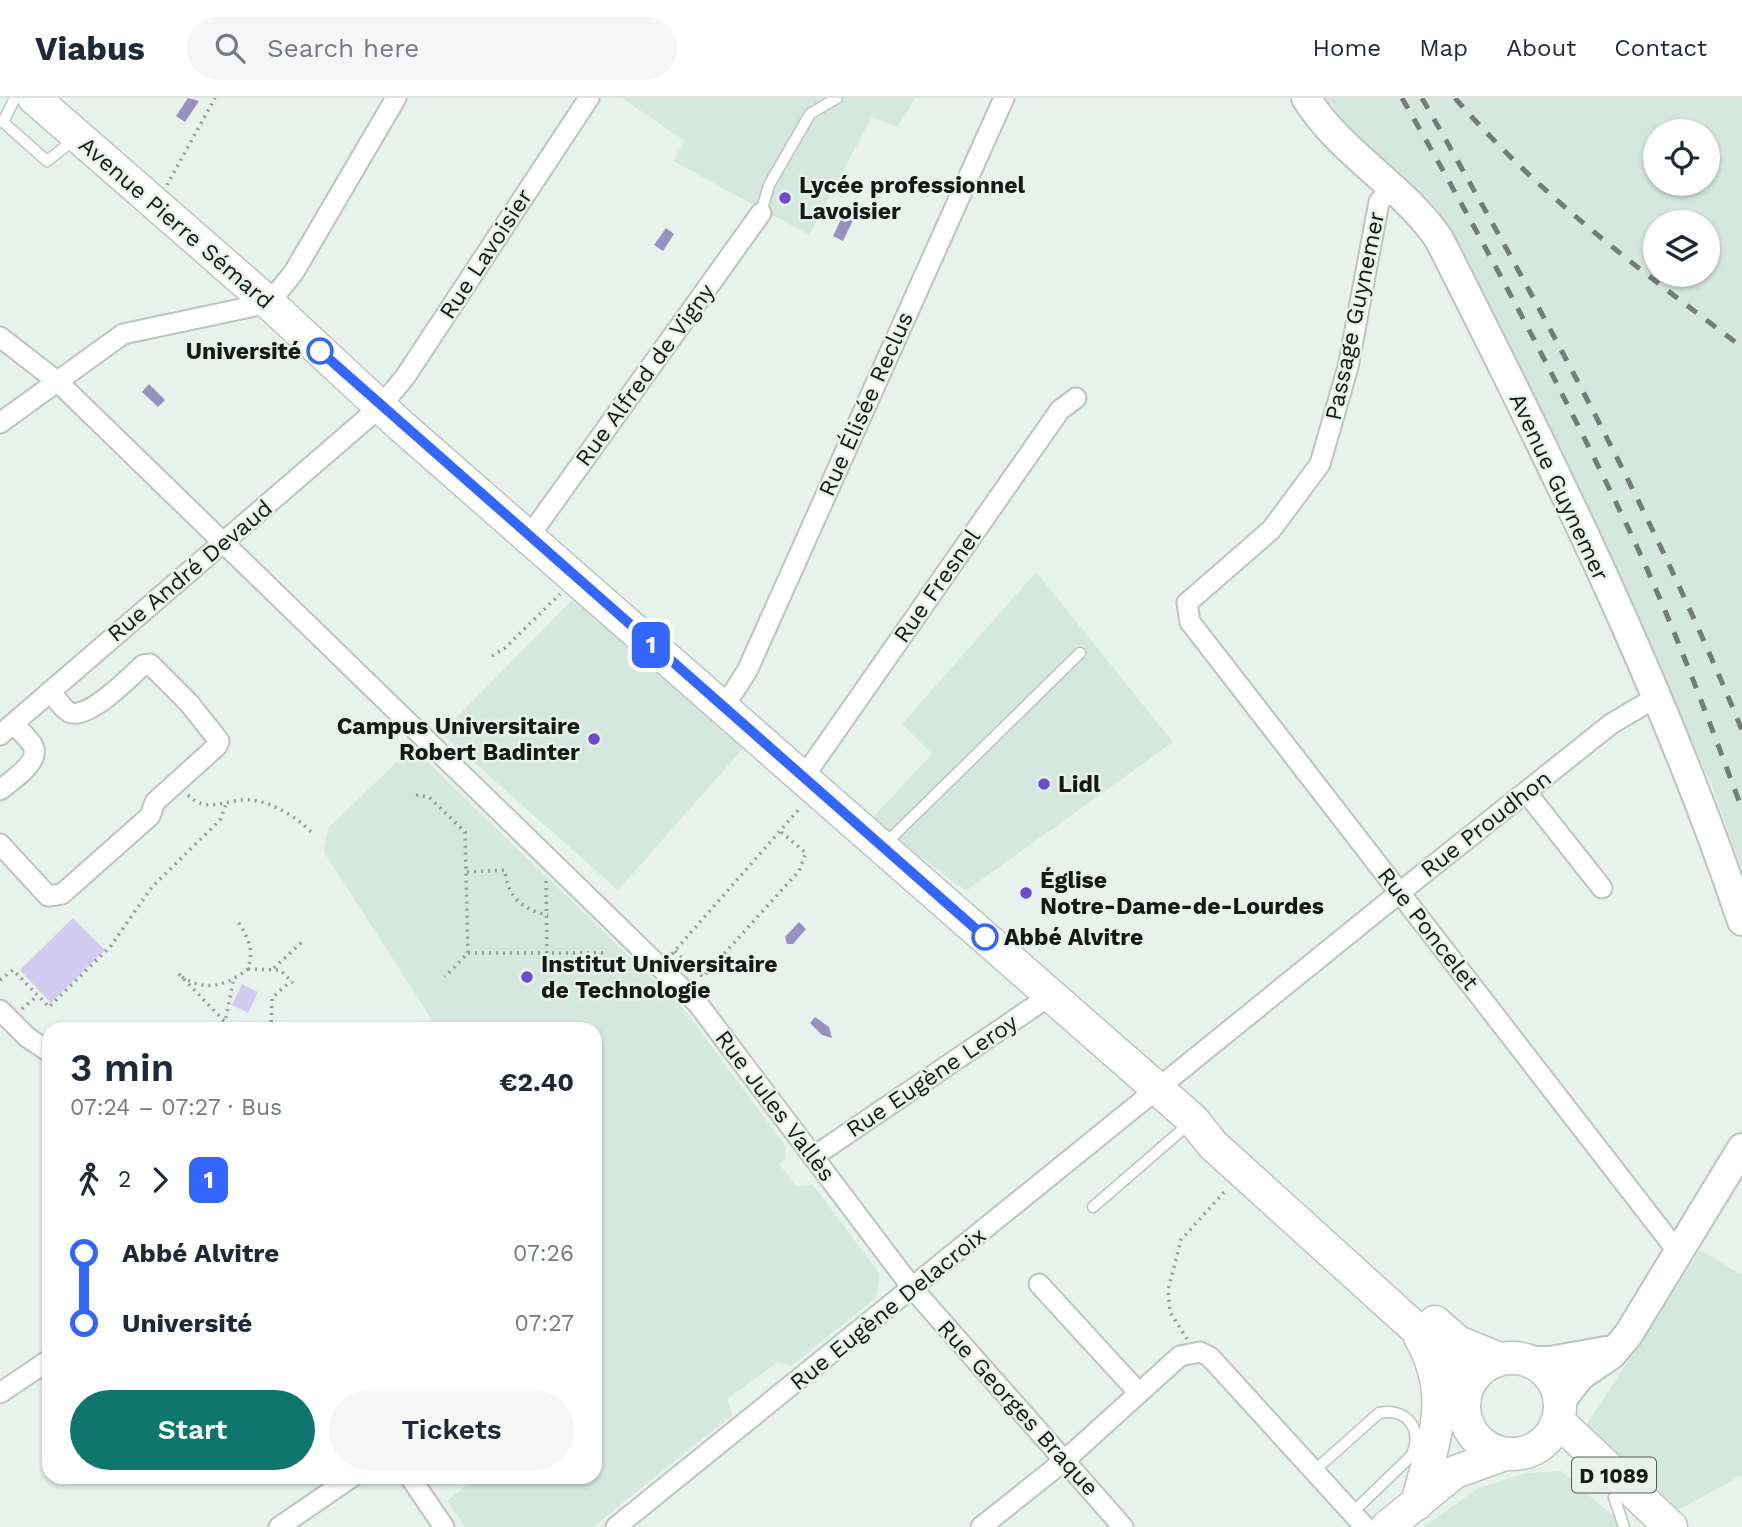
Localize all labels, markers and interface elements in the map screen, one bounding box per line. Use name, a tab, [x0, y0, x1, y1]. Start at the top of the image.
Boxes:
search box	[187, 17, 677, 80]
text: Viabus	[35, 29, 145, 68]
icon: search	[211, 29, 249, 67]
text: Search here	[267, 33, 419, 63]
text: Home	[1313, 34, 1381, 62]
text: Map	[1419, 34, 1468, 62]
text: About	[1506, 34, 1576, 62]
text: Contact	[1614, 34, 1707, 62]
map controls	[1643, 119, 1720, 287]
button: locate	[1643, 119, 1720, 196]
street label: Avenue Pierre Sémard	[73, 131, 279, 315]
place label: Lycée professionnel Lavoisier	[799, 172, 1025, 225]
street label: Rue Lavoisier	[434, 184, 538, 324]
marker: Lycée professionnel Lavoisier	[777, 190, 793, 206]
street label: Passage Guynemer	[1320, 209, 1390, 423]
button: layers	[1643, 210, 1720, 287]
street label: Rue Alfred de Vigny	[570, 278, 720, 472]
street label: Rue Élisée Reclus	[813, 308, 919, 500]
place label: Université	[186, 338, 301, 365]
marker: Université	[307, 338, 333, 364]
street label: Avenue Guynemer	[1504, 389, 1614, 585]
street label: Rue André Devaud	[102, 494, 278, 648]
street label: Rue Fresnel	[888, 524, 986, 648]
line badge: 1	[628, 622, 674, 668]
text: 1	[646, 631, 656, 659]
place label: Campus Universitaire Robert Badinter	[337, 713, 580, 766]
marker: Campus Universitaire Robert Badinter	[586, 731, 602, 747]
street label: Rue Proudhon	[1415, 765, 1557, 883]
place label: Lidl	[1058, 771, 1101, 798]
marker: Lidl	[1036, 776, 1052, 792]
street label: Rue Poncelet	[1372, 862, 1484, 996]
place label: Église Notre-Dame-de-Lourdes	[1040, 867, 1324, 920]
marker: Église Notre-Dame-de-Lourdes	[1018, 885, 1034, 901]
marker: Abbé Alvitre	[972, 924, 998, 950]
place label: Abbé Alvitre	[1004, 924, 1143, 951]
place label: Institut Universitaire de Technologie	[541, 951, 778, 1004]
marker: Institut Universitaire de Technologie	[519, 969, 535, 985]
street label: Rue Eugène Leroy	[841, 1009, 1023, 1143]
street label: Rue Jules Vallès	[709, 1025, 841, 1187]
text: 3 min	[70, 1046, 174, 1090]
text: €2.40	[499, 1067, 574, 1097]
text: 07:24 – 07:27 · Bus	[70, 1094, 282, 1121]
icon: walk	[70, 1161, 108, 1199]
icon: forward	[141, 1161, 179, 1199]
text: 2	[118, 1166, 131, 1193]
text: 1	[203, 1166, 214, 1194]
street label: Rue Eugène Delacroix	[785, 1222, 991, 1396]
text: Abbé Alvitre	[122, 1238, 279, 1268]
text: 07:26	[513, 1240, 574, 1267]
text: Université	[122, 1308, 252, 1338]
text: 07:27	[515, 1310, 574, 1337]
street label: Rue Georges Braque	[932, 1314, 1104, 1502]
button: Start	[70, 1390, 315, 1470]
button: Tickets	[329, 1390, 574, 1470]
road number: D 1089	[1572, 1458, 1656, 1492]

